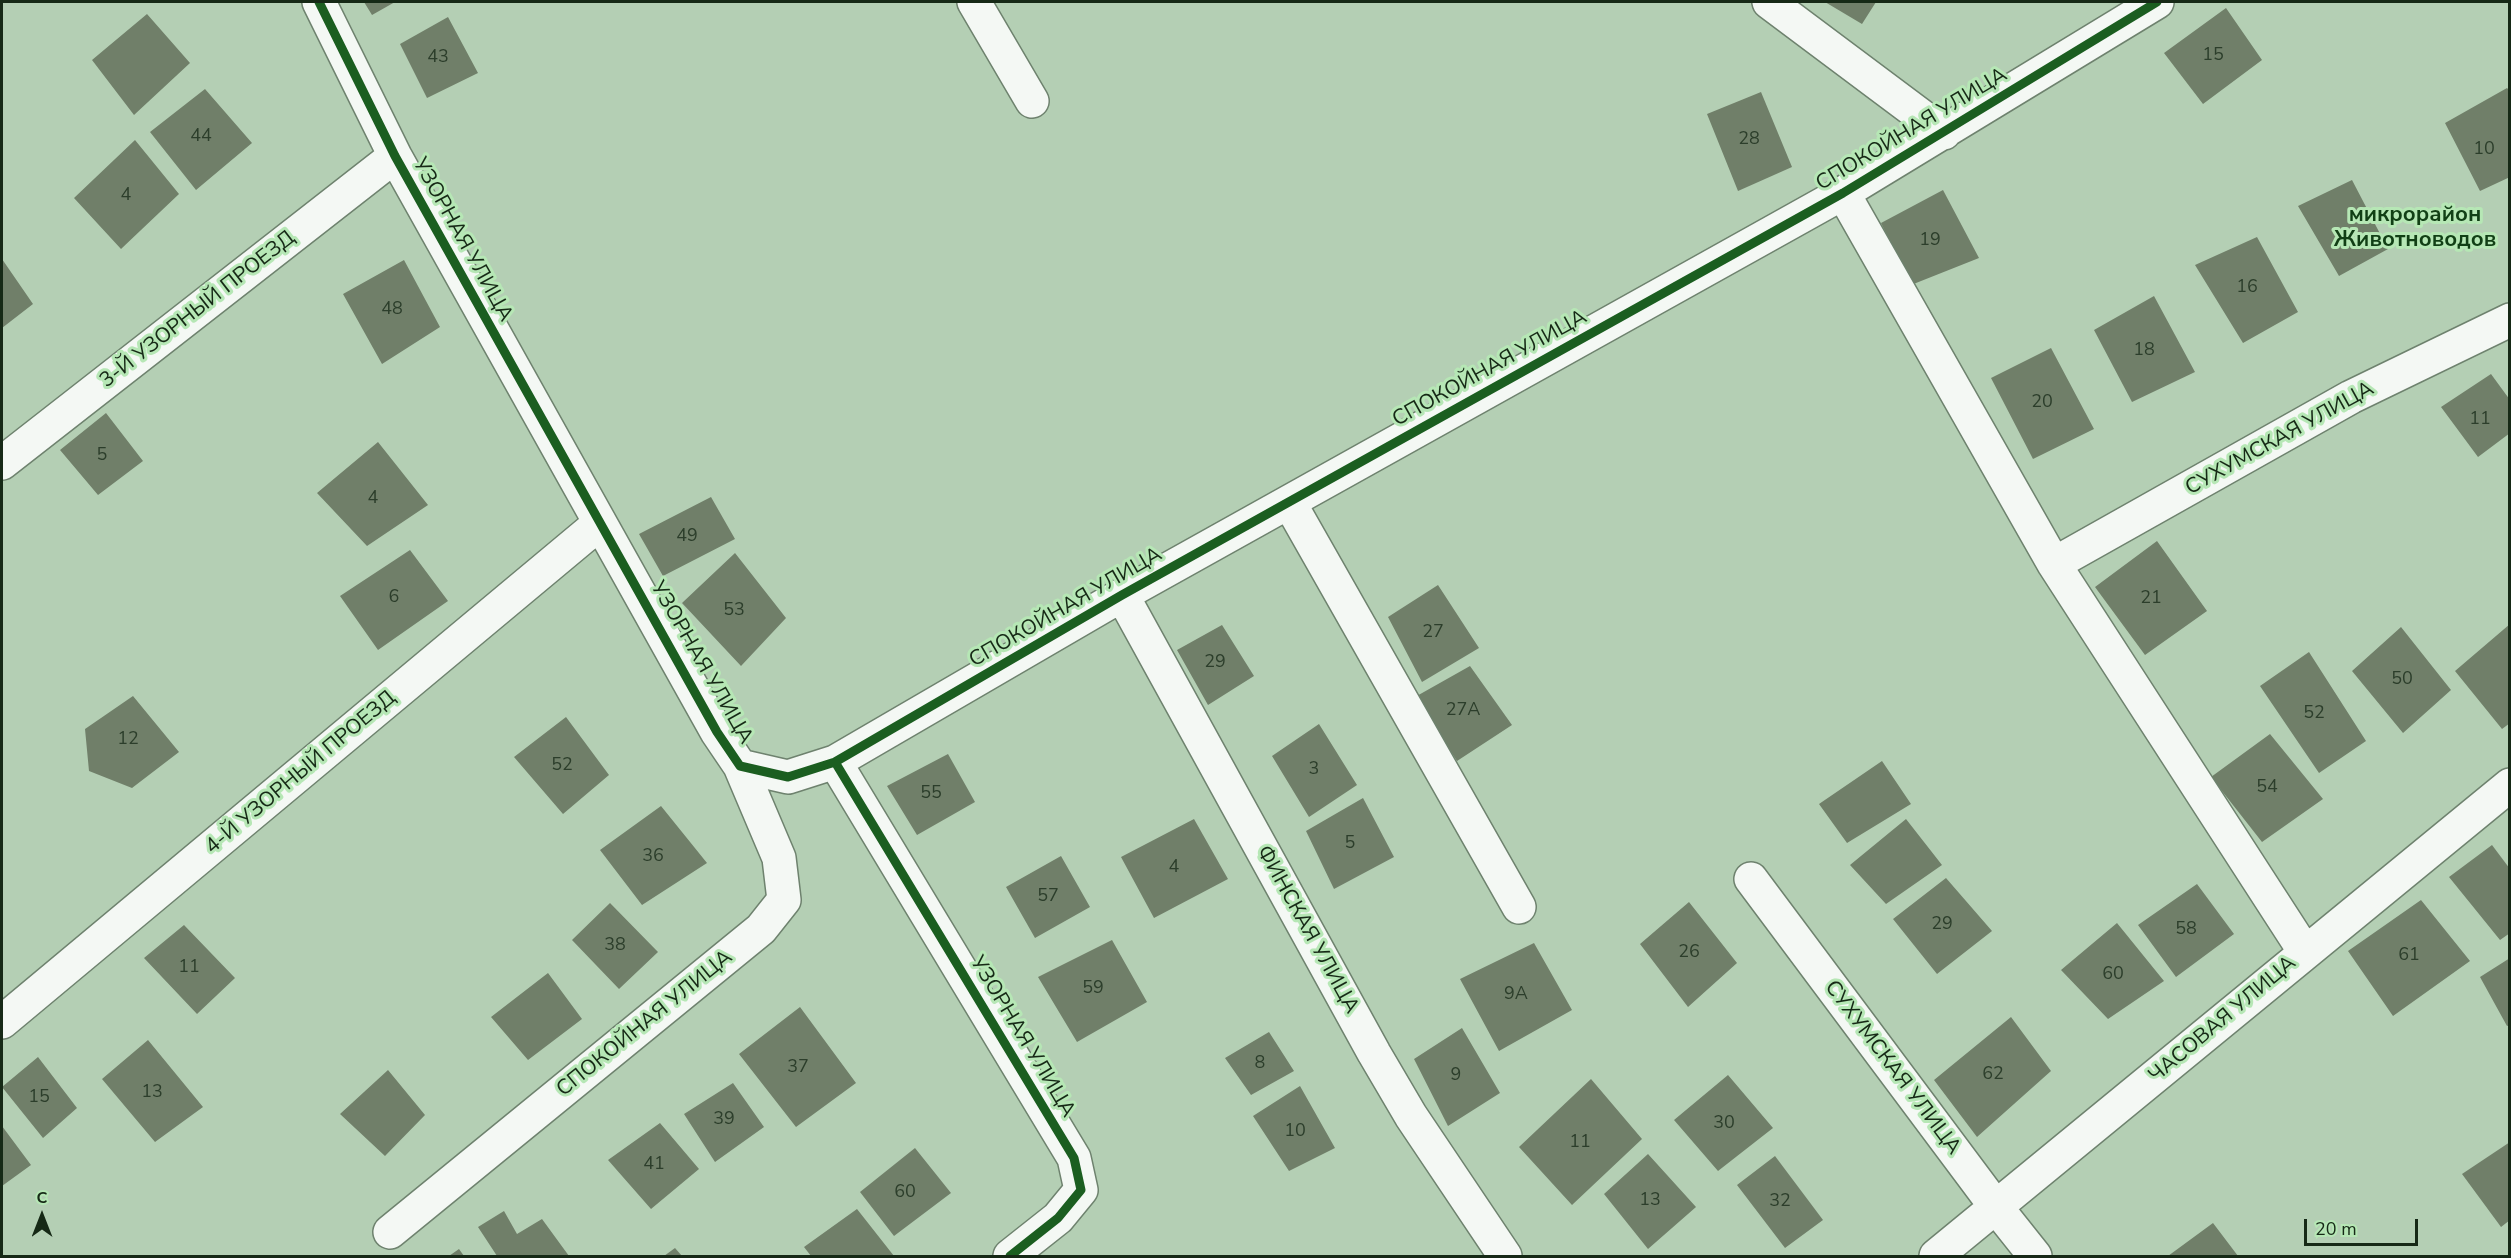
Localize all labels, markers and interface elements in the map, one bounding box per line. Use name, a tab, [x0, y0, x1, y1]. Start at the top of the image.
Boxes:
house number: 15	[2202, 45, 2224, 67]
house number: 43	[427, 47, 449, 69]
street label: СПОКОЙНАЯ УЛИЦА	[1812, 63, 2012, 197]
house number: 44	[190, 126, 212, 148]
house number: 28	[1738, 129, 1760, 151]
house number: 10	[2473, 139, 2495, 161]
street label: УЗОРНАЯ УЛИЦА	[406, 154, 518, 326]
house number: 4	[121, 185, 131, 207]
district label: микрорайон Животноводов	[2334, 203, 2496, 254]
street label: 3-Й УЗОРНЫЙ ПРОЕЗД	[95, 226, 301, 394]
house number: 19	[1919, 230, 1941, 252]
house number: 16	[2236, 277, 2258, 299]
house number: 48	[381, 299, 403, 321]
street label: СПОКОЙНАЯ УЛИЦА	[1388, 305, 1592, 433]
house number: 18	[2133, 340, 2155, 362]
street label: СУХУМСКАЯ УЛИЦА	[2182, 377, 2378, 501]
house number: 20	[2031, 392, 2053, 414]
house number: 11	[2469, 409, 2491, 431]
house number: 5	[97, 445, 107, 467]
house number: 4	[368, 488, 378, 510]
house number: 49	[676, 526, 698, 548]
street label: СПОКОЙНАЯ УЛИЦА	[965, 542, 1167, 674]
street label: УЗОРНАЯ УЛИЦА	[644, 577, 758, 749]
house number: 6	[389, 587, 399, 609]
house number: 21	[2140, 588, 2162, 610]
house number: 53	[723, 600, 745, 622]
house number: 27	[1422, 622, 1444, 644]
house number: 29	[1204, 652, 1226, 674]
house number: 50	[2391, 669, 2413, 691]
street label: 4-Й УЗОРНЫЙ ПРОЕЗД	[201, 686, 401, 860]
house number: 27А	[1446, 700, 1480, 722]
house number: 52	[2303, 703, 2325, 725]
house number: 12	[117, 729, 139, 751]
house number: 52	[551, 755, 573, 777]
house number: 3	[1309, 759, 1319, 781]
house number: 54	[2256, 777, 2278, 799]
house number: 55	[920, 783, 942, 805]
house number: 5	[1345, 833, 1355, 855]
street label: ФИНСКАЯ УЛИЦА	[1250, 842, 1364, 1018]
house number: 36	[642, 846, 664, 868]
house number: 4	[1169, 857, 1179, 879]
house number: 57	[1037, 886, 1059, 908]
house number: 29	[1931, 914, 1953, 936]
house number: 58	[2175, 919, 2197, 941]
house number: 38	[604, 935, 626, 957]
house number: 26	[1678, 942, 1700, 964]
street label: СПОКОЙНАЯ УЛИЦА	[552, 945, 738, 1103]
house number: 61	[2398, 945, 2420, 967]
street label: ЧАСОВАЯ УЛИЦА	[2144, 951, 2302, 1089]
street label: УЗОРНАЯ УЛИЦА	[964, 952, 1080, 1122]
house number: 11	[178, 957, 200, 979]
house number: 60	[2102, 964, 2124, 986]
street label: СУХУМСКАЯ УЛИЦА	[1818, 976, 1966, 1160]
house number: 59	[1082, 978, 1104, 1000]
house number: 9А	[1504, 984, 1528, 1006]
house number: 8	[1255, 1053, 1265, 1075]
house number: 37	[787, 1057, 809, 1079]
house number: 62	[1982, 1064, 2004, 1086]
house number: 9	[1451, 1065, 1461, 1087]
house number: 13	[141, 1082, 163, 1104]
house number: 15	[28, 1087, 50, 1109]
house number: 39	[713, 1109, 735, 1131]
house number: 30	[1713, 1113, 1735, 1135]
house number: 10	[1284, 1121, 1306, 1143]
house number: 11	[1569, 1132, 1591, 1154]
house number: 41	[643, 1154, 665, 1176]
house number: 60	[894, 1182, 916, 1204]
north arrow	[12, 1186, 72, 1246]
text: С	[37, 1187, 47, 1209]
house number: 13	[1639, 1190, 1661, 1212]
house number: 32	[1769, 1191, 1791, 1213]
scale bar	[2307, 1207, 2421, 1245]
text: 20 m	[2315, 1217, 2357, 1241]

